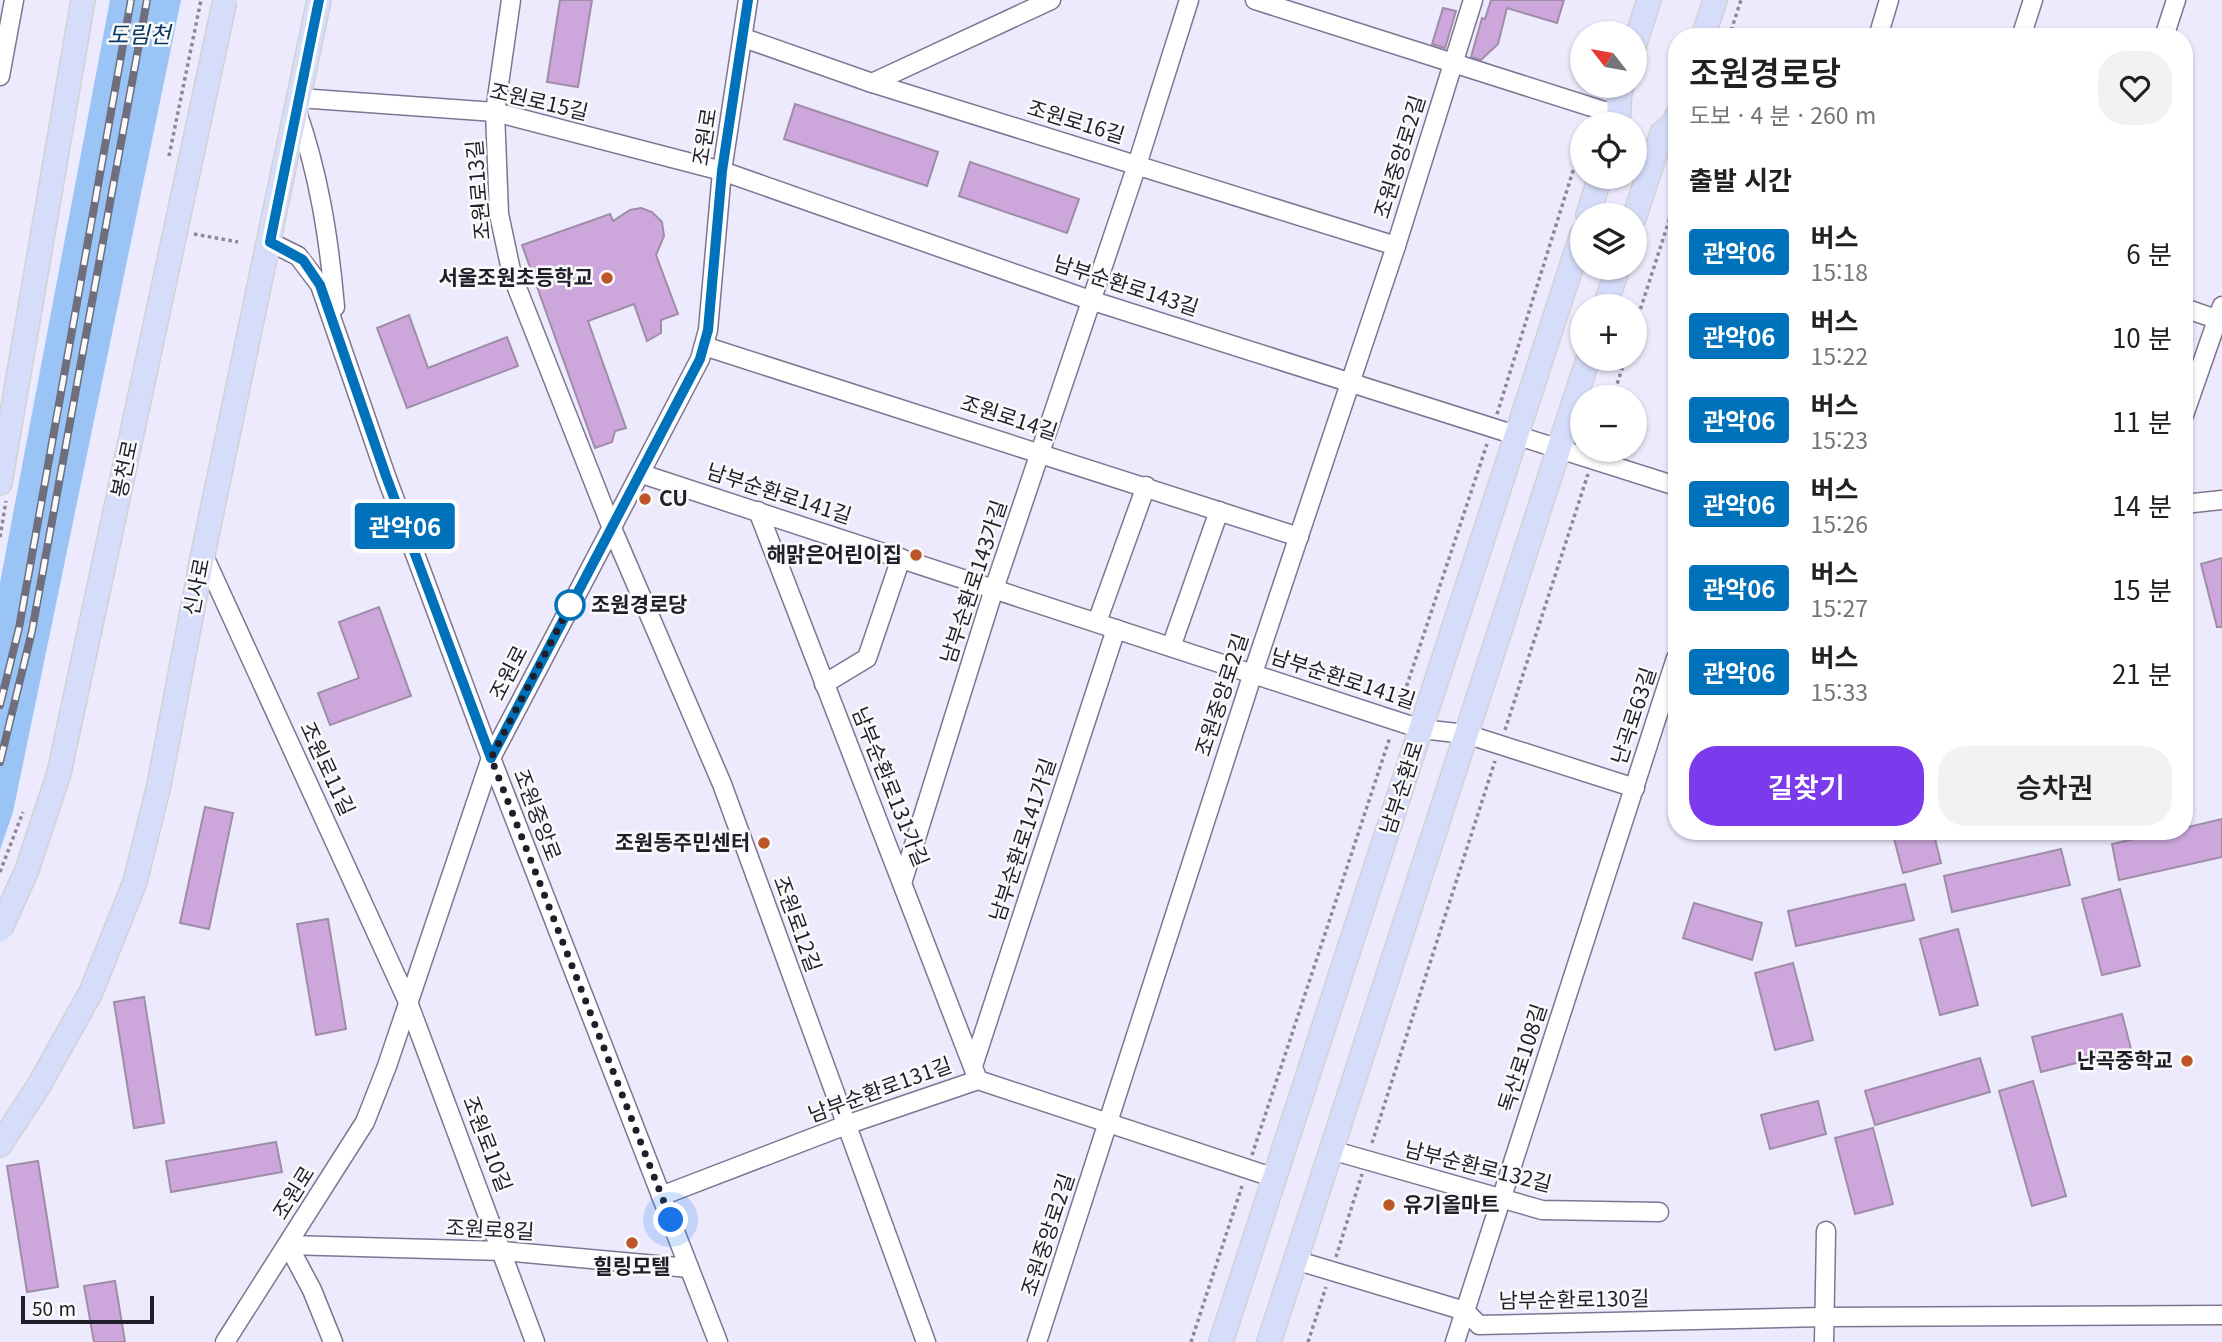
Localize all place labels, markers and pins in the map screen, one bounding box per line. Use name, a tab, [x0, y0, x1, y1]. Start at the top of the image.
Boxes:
place label: 서울조원초등학교	[438, 261, 593, 291]
marker: 서울조원초등학교	[599, 270, 615, 286]
place label: CU	[659, 482, 688, 512]
marker: CU	[637, 491, 653, 507]
place label: 해맑은어린이집	[767, 538, 902, 568]
marker: 해맑은어린이집	[908, 547, 924, 563]
place label: 조원경로당	[591, 588, 688, 618]
marker: 조원경로당	[555, 590, 585, 620]
place label: 조원동주민센터	[615, 826, 750, 856]
marker: 조원동주민센터	[756, 835, 772, 851]
place label: 난곡중학교	[2076, 1044, 2173, 1074]
marker: 난곡중학교	[2179, 1053, 2195, 1069]
place label: 유기올마트	[1403, 1188, 1500, 1218]
marker: 유기올마트	[1381, 1197, 1397, 1213]
marker: 힐링모텔	[624, 1235, 640, 1251]
place label: 힐링모텔	[593, 1250, 671, 1280]

